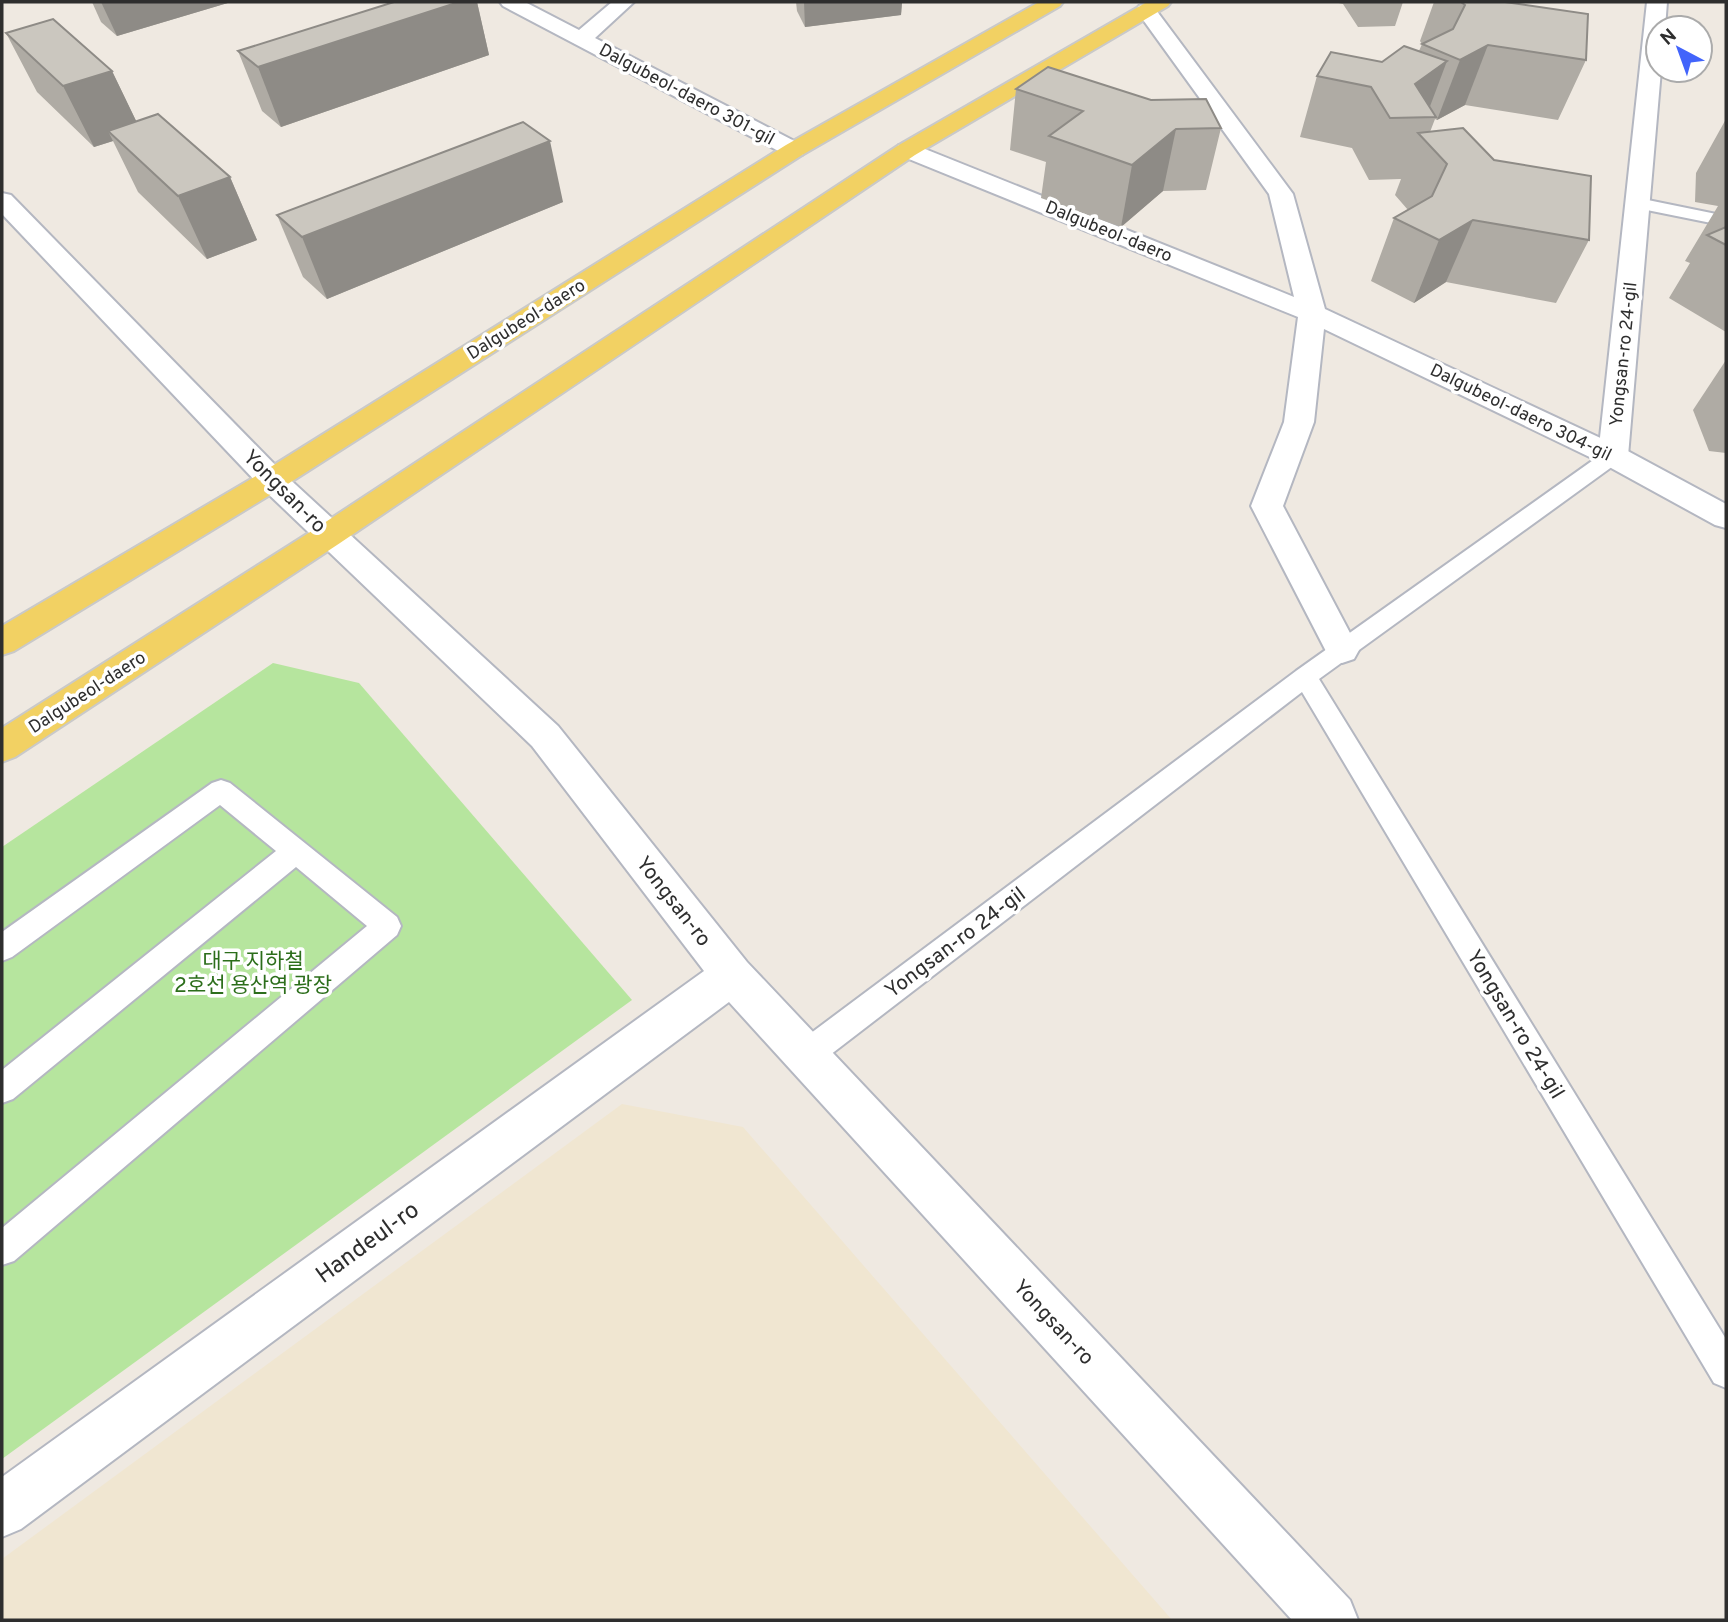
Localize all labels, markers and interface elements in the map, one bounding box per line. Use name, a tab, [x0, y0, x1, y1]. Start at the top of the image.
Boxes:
north arrow	[1644, 14, 1714, 84]
text: N	[1656, 24, 1682, 51]
street label: Dalgubeol-daero 301-gil	[594, 39, 778, 151]
street label: Dalgubeol-daero	[1041, 196, 1175, 268]
street label: Dalgubeol-daero	[463, 275, 590, 366]
street label: Yongsan-ro 24-gil	[1605, 281, 1644, 428]
street label: Dalgubeol-daero 304-gil	[1426, 359, 1615, 467]
street label: Yongsan-ro	[236, 445, 331, 540]
street label: Dalgubeol-daero	[25, 647, 151, 740]
street label: Yongsan-ro	[629, 851, 717, 953]
street label: Yongsan-ro 24-gil	[880, 881, 1032, 1005]
street label: Yongsan-ro 24-gil	[1460, 945, 1570, 1104]
park label: 대구 지하철 2호선 용산역 광장	[174, 949, 332, 1000]
street label: Handeul-ro	[311, 1196, 426, 1291]
street label: Yongsan-ro	[1006, 1275, 1099, 1372]

